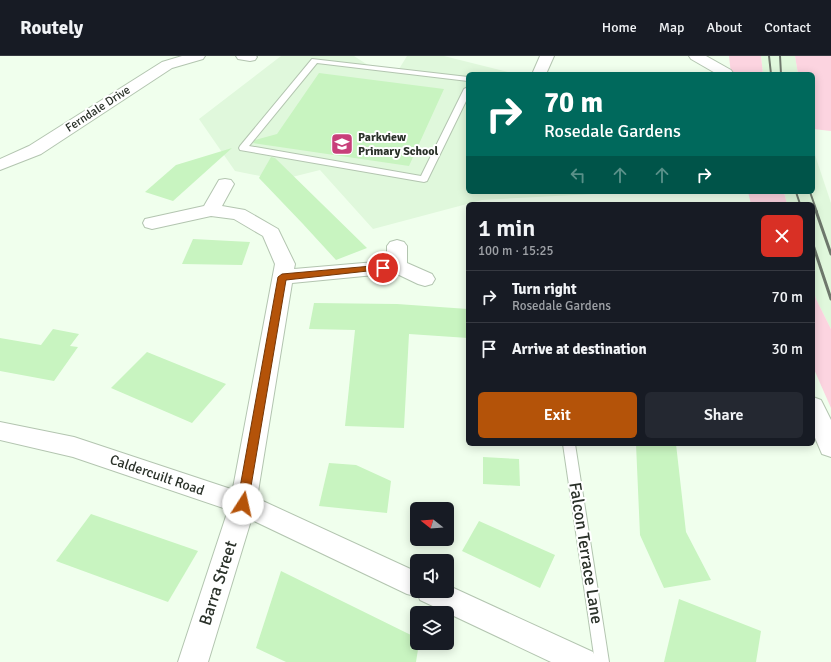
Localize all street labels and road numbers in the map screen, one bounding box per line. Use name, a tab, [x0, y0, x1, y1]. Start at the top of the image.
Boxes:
street label: Ferndale Drive	[63, 82, 133, 136]
street label: Caldercuilt Road	[108, 451, 206, 499]
street label: Falcon Terrace Lane	[564, 481, 608, 625]
street label: Barra Street	[194, 538, 242, 628]

